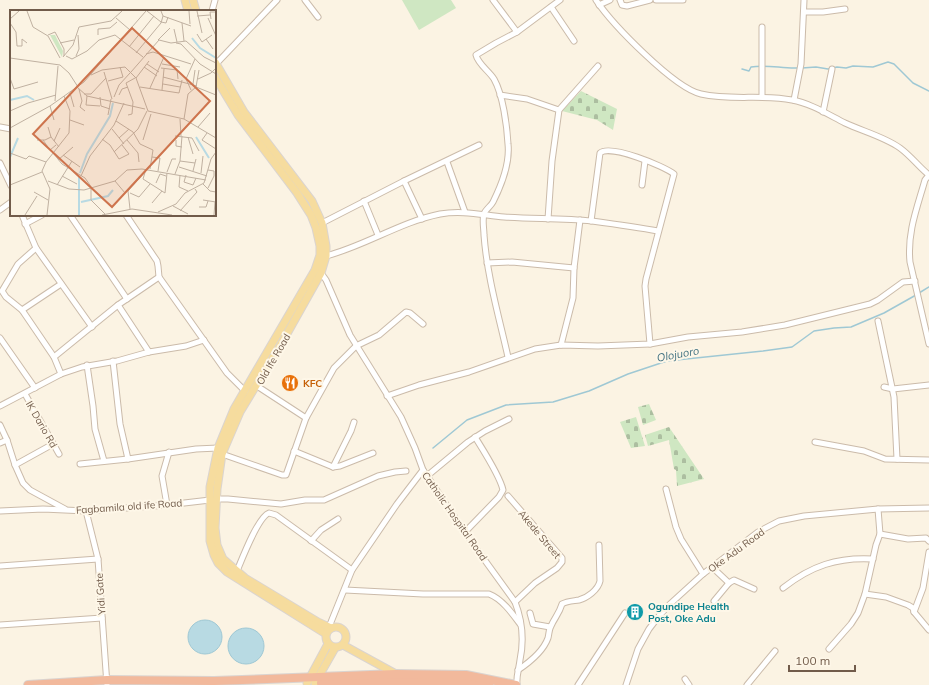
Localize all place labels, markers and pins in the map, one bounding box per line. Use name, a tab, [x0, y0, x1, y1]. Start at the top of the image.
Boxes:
restaurant icon: KFC	[280, 373, 300, 393]
place label: KFC	[303, 377, 322, 390]
place label: Ogundipe Health Post, Oke Adu	[648, 600, 729, 625]
building icon: Ogundipe Health Post, Oke Adu	[625, 602, 645, 622]

